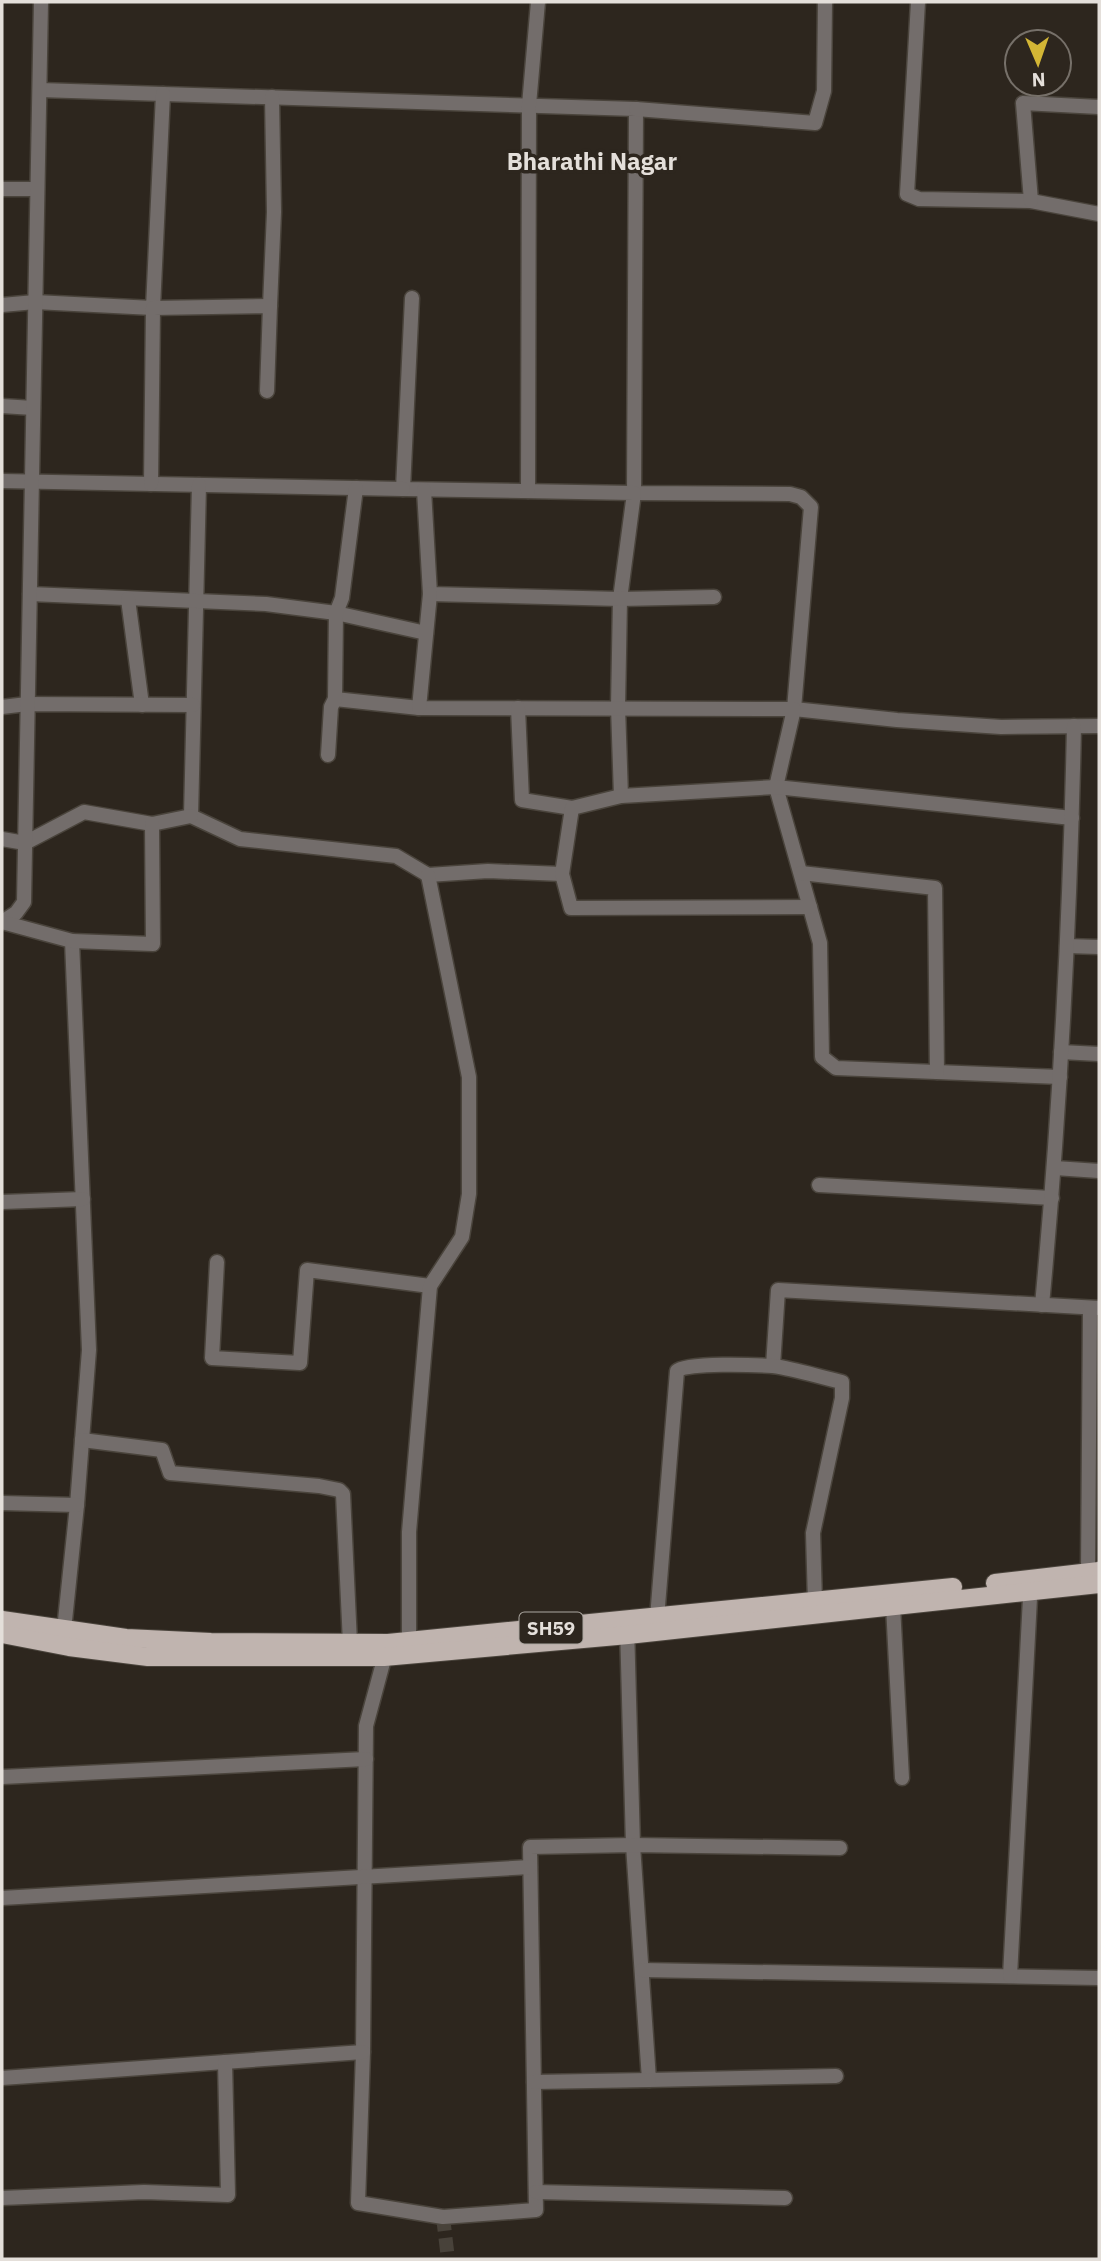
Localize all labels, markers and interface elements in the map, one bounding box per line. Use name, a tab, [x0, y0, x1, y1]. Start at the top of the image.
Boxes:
north arrow	[1003, 28, 1073, 98]
text: N	[1031, 68, 1046, 92]
district label: Bharathi Nagar	[507, 145, 678, 177]
road number: SH59	[520, 1612, 582, 1644]

